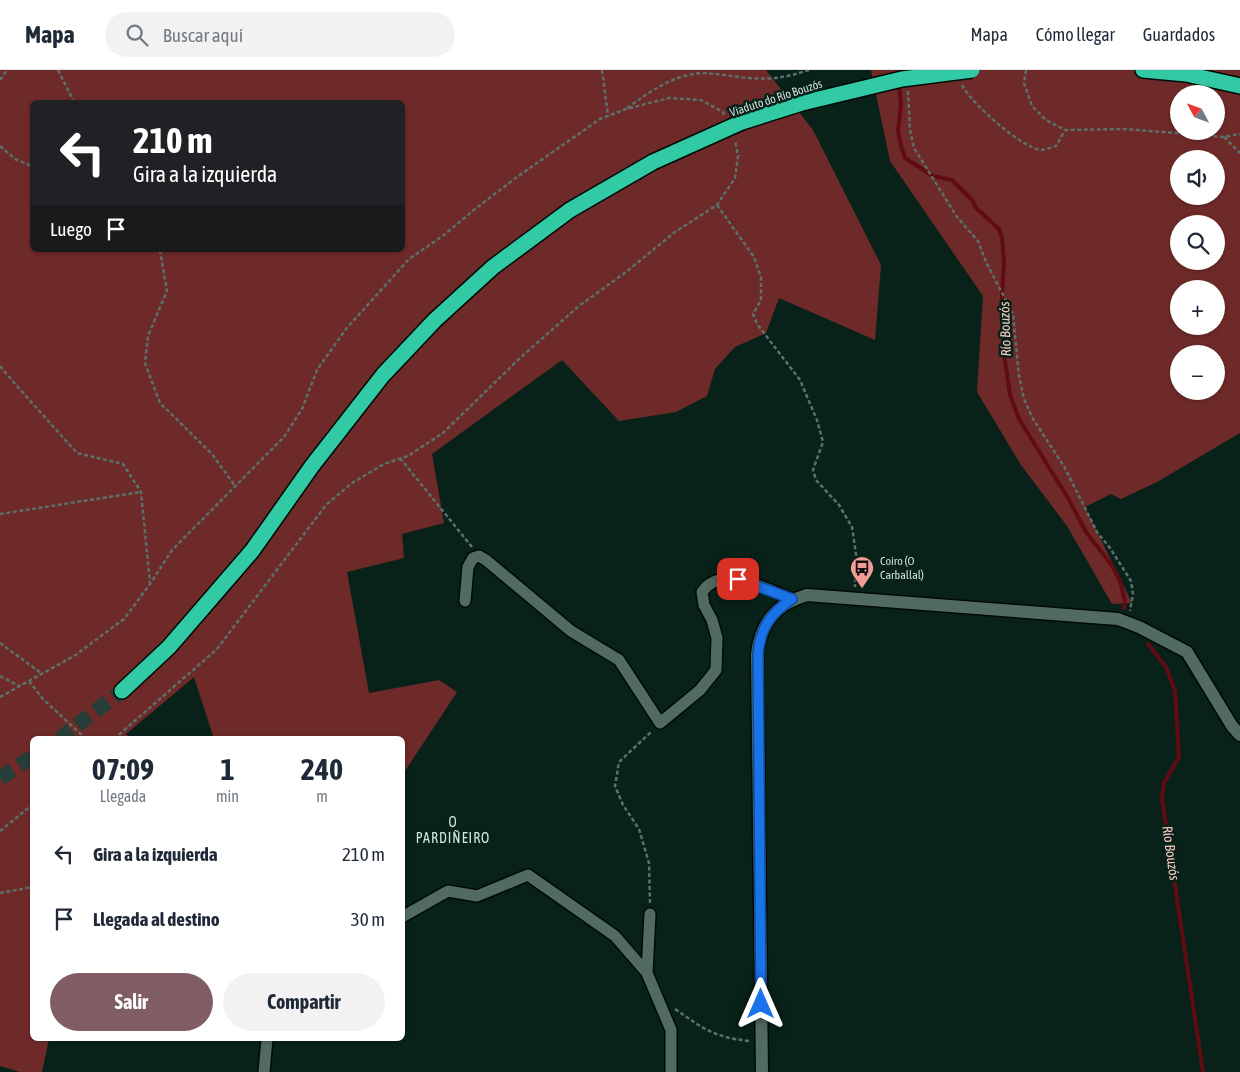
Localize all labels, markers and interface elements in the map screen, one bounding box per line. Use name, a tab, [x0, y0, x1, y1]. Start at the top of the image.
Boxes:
search box	[105, 12, 455, 57]
text: Mapa	[25, 21, 75, 48]
icon: search	[123, 21, 151, 49]
text: Buscar aquí	[163, 24, 243, 46]
text: Mapa	[970, 24, 1008, 45]
text: Cómo llegar	[1036, 24, 1115, 45]
text: Guardados	[1143, 24, 1215, 45]
street label: Viaduto do Río Bouzós	[728, 76, 824, 120]
north arrow	[1170, 85, 1225, 140]
map controls	[1170, 85, 1225, 400]
icon: left	[50, 120, 115, 185]
text: 210 m	[133, 120, 212, 160]
button: sound	[1170, 150, 1225, 205]
text: Gira a la izquierda	[133, 161, 277, 187]
icon: arrive	[102, 215, 130, 243]
button: search	[1170, 215, 1225, 270]
text: Luego	[50, 218, 92, 240]
button: +	[1170, 280, 1225, 335]
water label: Río Bouzós	[996, 301, 1014, 357]
button: −	[1170, 345, 1225, 400]
place label: Coiro (O Carballal)	[880, 554, 924, 582]
bus stop icon: Coiro (O Carballal)	[849, 555, 875, 589]
pin	[717, 558, 759, 600]
icon: arrive	[724, 565, 752, 593]
text: 07:09	[92, 752, 154, 786]
text: 1	[220, 752, 235, 786]
text: 240	[301, 752, 343, 786]
text: Llegada	[100, 787, 146, 805]
text: min	[216, 787, 239, 805]
text: m	[316, 787, 328, 805]
district label: O PARDIÑEIRO	[416, 814, 490, 846]
water label: Río Bouzós	[1159, 825, 1183, 881]
icon: left	[50, 840, 78, 868]
text: Gira a la izquierda	[93, 843, 218, 865]
text: 210 m	[342, 843, 385, 865]
icon: arrive	[50, 905, 78, 933]
text: Llegada al destino	[93, 908, 220, 930]
text: 30 m	[351, 908, 385, 930]
button: Salir	[50, 973, 213, 1031]
button: Compartir	[223, 973, 385, 1031]
position arrow	[734, 977, 786, 1029]

